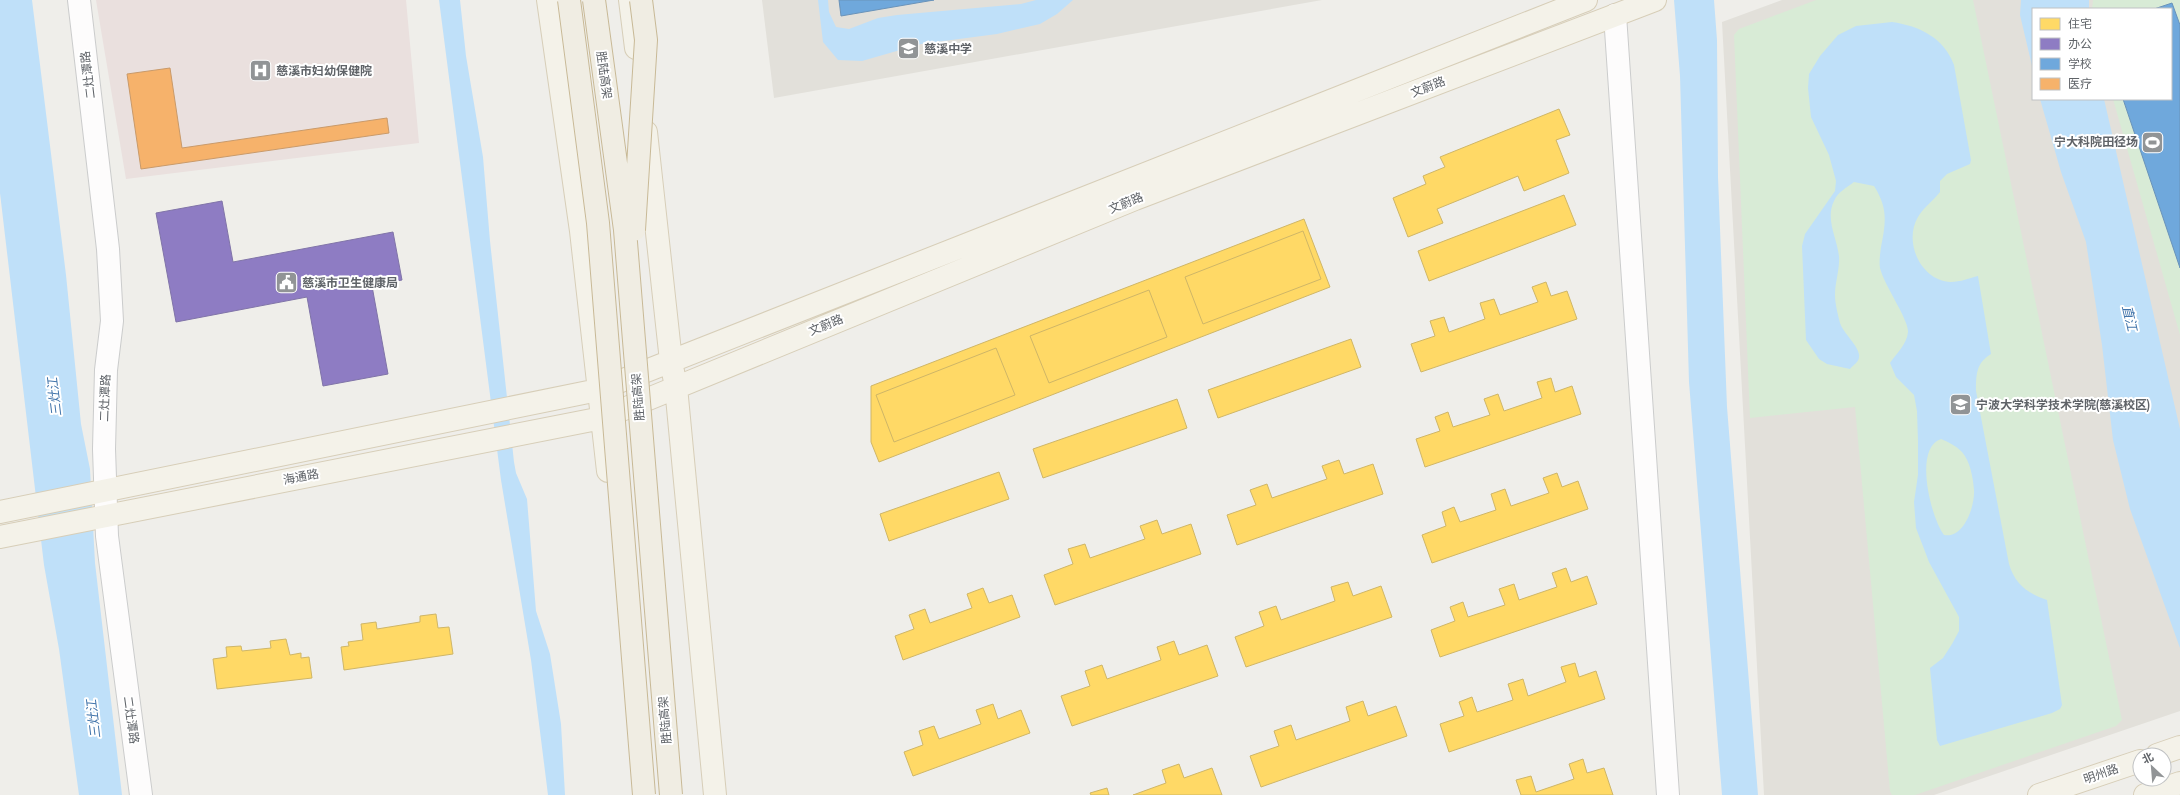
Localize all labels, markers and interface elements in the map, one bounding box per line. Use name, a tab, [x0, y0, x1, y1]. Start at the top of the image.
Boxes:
legend	[2032, 8, 2172, 100]
text: 住宅	[2068, 17, 2092, 31]
school or university icon: 慈溪中学	[895, 36, 921, 62]
text: 办公	[2068, 37, 2092, 51]
place label: 慈溪中学	[924, 42, 972, 56]
street label: 二灶潭路	[78, 50, 98, 100]
street label: 胜陆高架	[594, 50, 614, 100]
text: 学校	[2068, 57, 2092, 71]
hospital icon: 慈溪市妇幼保健院	[247, 58, 273, 84]
place label: 慈溪市妇幼保健院	[276, 64, 372, 78]
street label: 文蔚路	[1409, 74, 1447, 100]
text: 医疗	[2068, 77, 2092, 91]
sports icon: 宁大科院田径场	[2140, 129, 2166, 155]
place label: 宁大科院田径场	[2054, 135, 2138, 149]
street label: 文蔚路	[1107, 190, 1145, 216]
public building icon: 慈溪市卫生健康局	[274, 270, 300, 296]
place label: 慈溪市卫生健康局	[302, 276, 398, 290]
water label: 直江	[2119, 304, 2140, 334]
street label: 文蔚路	[807, 312, 845, 338]
street label: 胜陆高架	[629, 372, 647, 422]
street label: 二灶潭路	[97, 374, 113, 422]
water label: 三灶江	[44, 375, 64, 417]
school or university icon: 宁波大学科学技术学院(慈溪校区)	[1948, 392, 1974, 418]
place label: 宁波大学科学技术学院(慈溪校区)	[1976, 398, 2150, 412]
street label: 海通路	[282, 467, 320, 487]
street label: 二灶潭路	[121, 695, 141, 745]
street label: 胜陆高架	[656, 695, 674, 745]
water label: 三灶江	[83, 697, 103, 739]
north arrow	[2132, 747, 2172, 787]
text: 北	[2140, 750, 2155, 766]
street label: 明州路	[2082, 762, 2120, 786]

